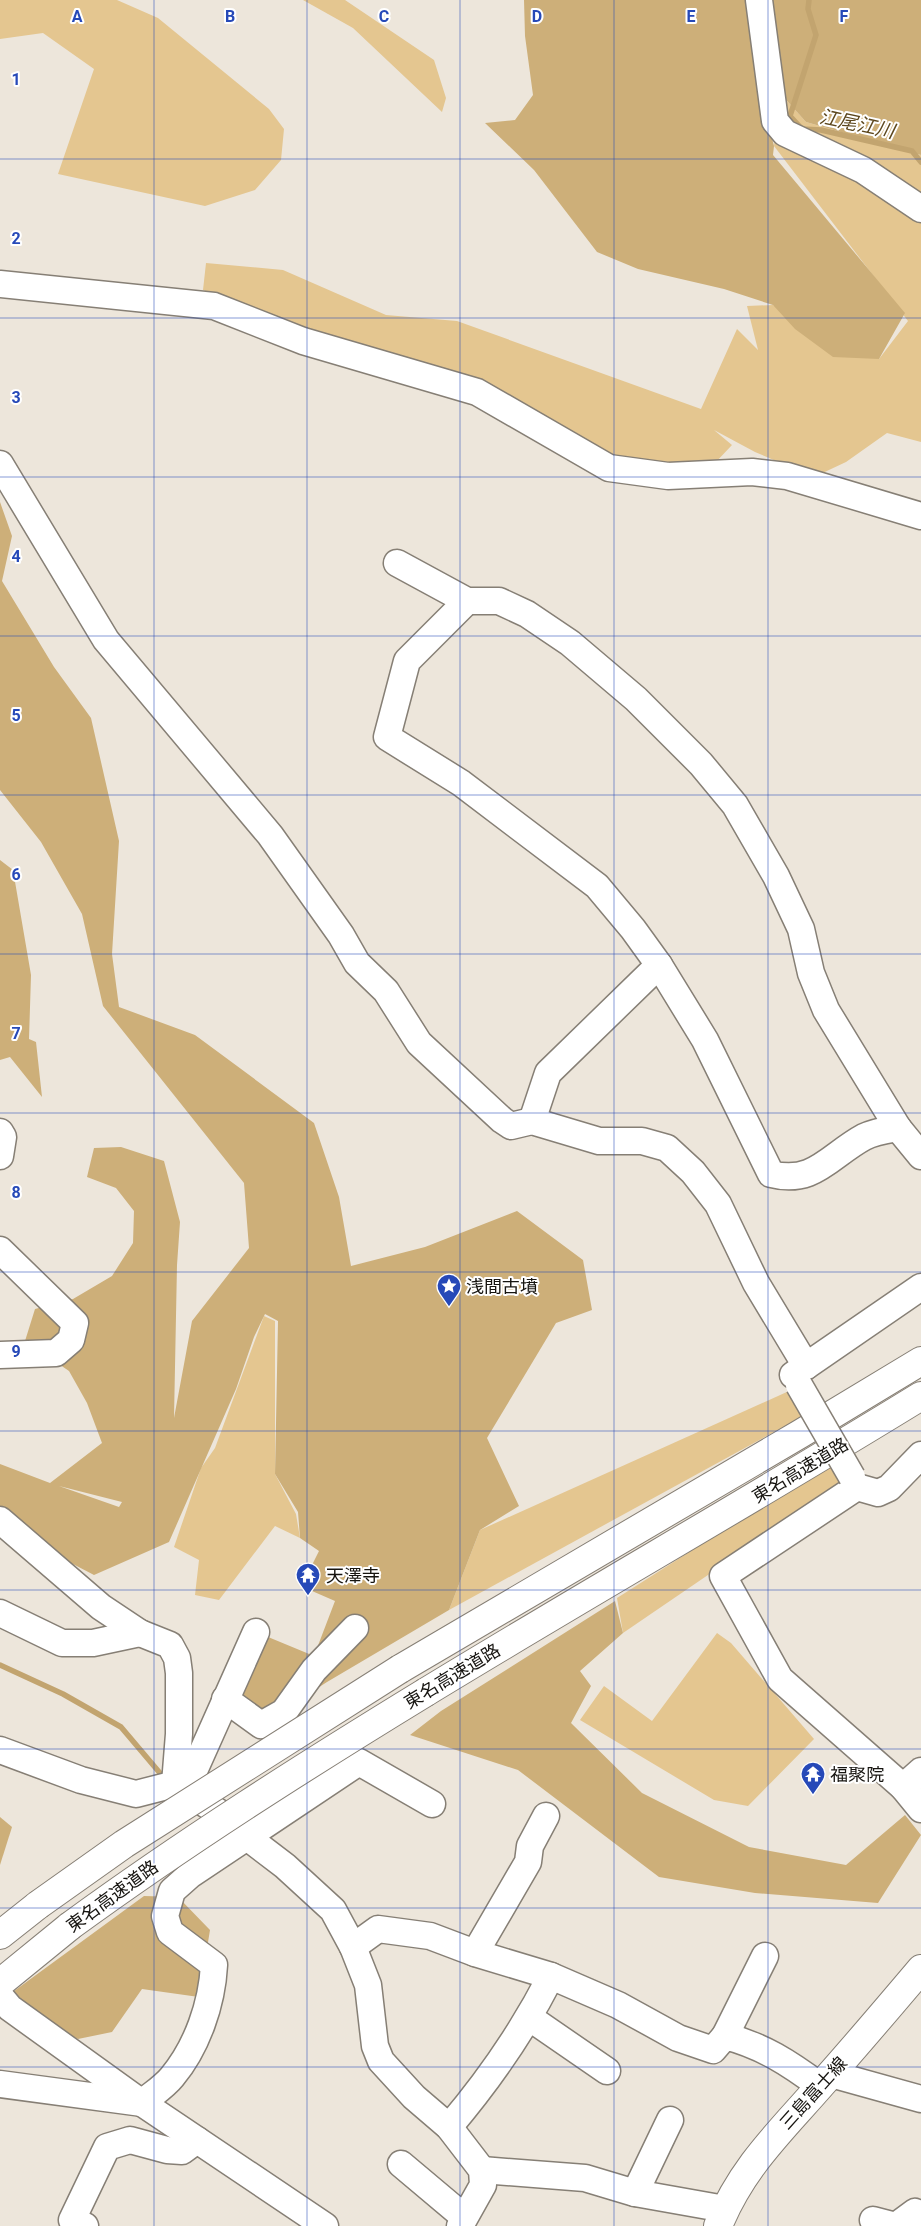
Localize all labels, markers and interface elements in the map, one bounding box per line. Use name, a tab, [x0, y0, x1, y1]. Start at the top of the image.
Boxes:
text: A	[72, 7, 83, 26]
text: B	[225, 7, 235, 26]
text: C	[379, 7, 389, 26]
text: D	[532, 7, 542, 26]
text: E	[687, 7, 696, 26]
text: F	[840, 7, 849, 26]
text: 1	[11, 70, 21, 89]
water label: 江尾江川	[817, 105, 899, 144]
text: 2	[11, 229, 21, 248]
text: 3	[11, 388, 21, 407]
text: 4	[11, 547, 21, 566]
text: 5	[11, 706, 21, 725]
text: 6	[11, 865, 21, 884]
text: 7	[11, 1024, 21, 1043]
text: 8	[11, 1183, 21, 1202]
place icon: 浅間古墳	[436, 1273, 462, 1307]
place label: 浅間古墳	[466, 1276, 538, 1297]
text: 9	[11, 1342, 21, 1361]
street label: 東名高速道路	[748, 1433, 852, 1507]
temple icon: 天澤寺	[295, 1562, 321, 1596]
place label: 天澤寺	[326, 1565, 380, 1586]
street label: 東名高速道路	[400, 1639, 504, 1713]
temple icon: 福聚院	[800, 1761, 826, 1795]
place label: 福聚院	[830, 1764, 884, 1785]
street label: 東名高速道路	[62, 1856, 162, 1936]
street label: 三島富士線	[775, 2053, 851, 2133]

